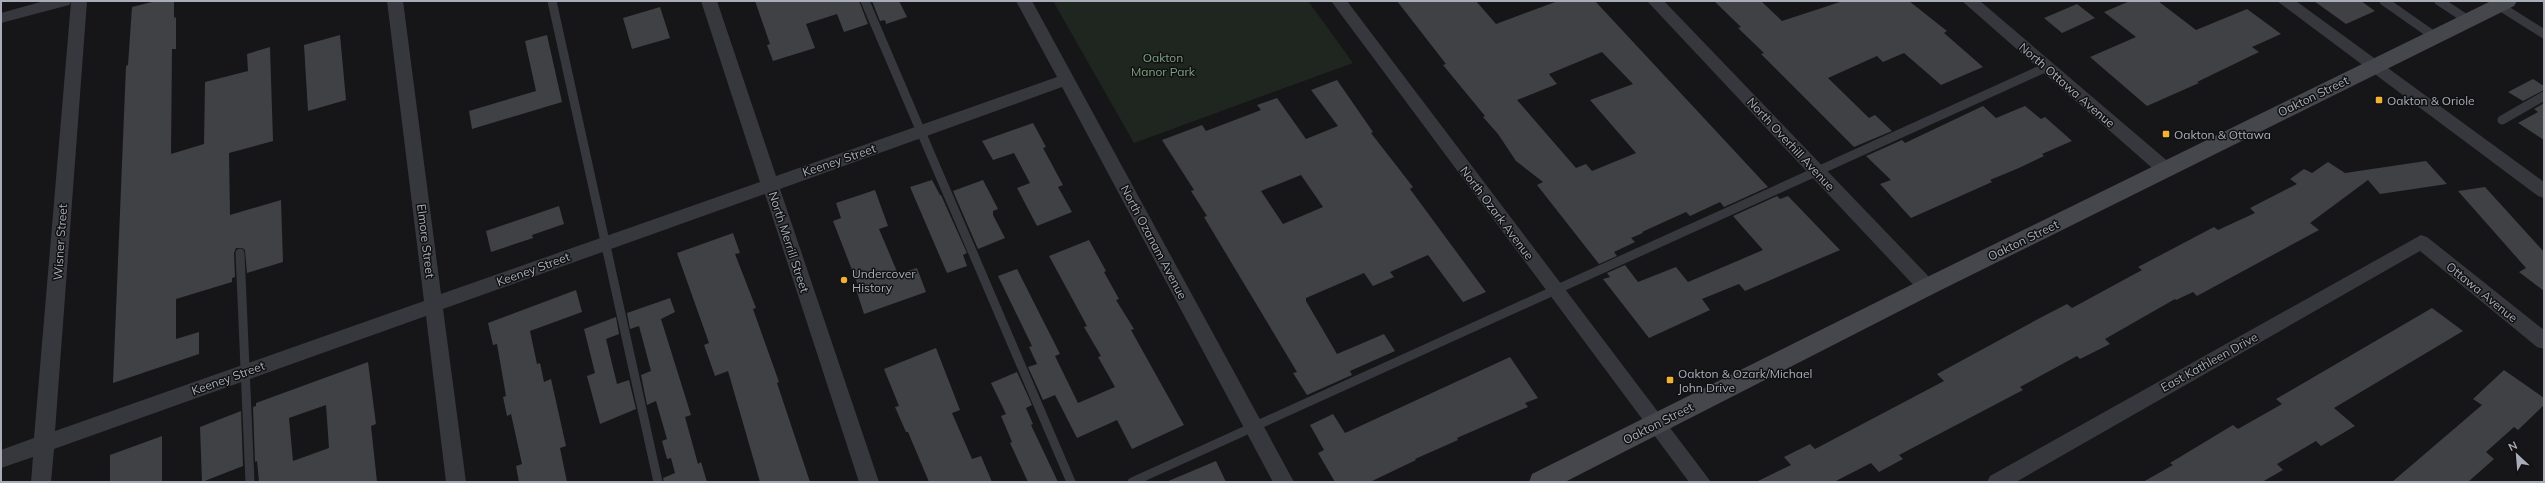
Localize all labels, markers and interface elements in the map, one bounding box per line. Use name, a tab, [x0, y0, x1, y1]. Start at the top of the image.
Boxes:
street label: North Ottawa Avenue	[2016, 39, 2118, 131]
park label: Oakton Manor Park	[1131, 50, 1196, 79]
street label: Oakton Street	[2275, 72, 2351, 120]
place label: Oakton & Oriole	[2387, 93, 2475, 108]
street label: North Overhill Avenue	[1744, 94, 1838, 194]
marker: Oakton & Oriole	[2374, 95, 2384, 105]
place label: Oakton & Ottawa	[2174, 127, 2271, 142]
marker: Oakton & Ottawa	[2161, 129, 2171, 139]
street label: Keeney Street	[800, 140, 878, 180]
street label: North Ozark Avenue	[1457, 163, 1537, 263]
street label: North Ozanam Avenue	[1118, 182, 1190, 302]
street label: North Merrill Street	[766, 190, 812, 294]
street label: Wisner Street	[50, 203, 70, 281]
street label: Elmore Street	[414, 203, 438, 279]
street label: Oakton Street	[1985, 216, 2061, 264]
street label: Keeney Street	[494, 249, 572, 289]
street label: Ottawa Avenue	[2443, 259, 2521, 325]
place label: Undercover History	[852, 266, 916, 295]
marker: Undercover History	[839, 275, 849, 285]
street label: East Kathleen Drive	[2158, 329, 2260, 395]
street label: Keeney Street	[189, 358, 267, 398]
place label: Oakton & Ozark/Michael John Drive	[1678, 366, 1812, 395]
marker: Oakton & Ozark/Michael John Drive	[1665, 375, 1675, 385]
street label: Oakton Street	[1620, 399, 1696, 447]
north arrow	[2497, 435, 2537, 475]
text: N	[2506, 438, 2519, 454]

